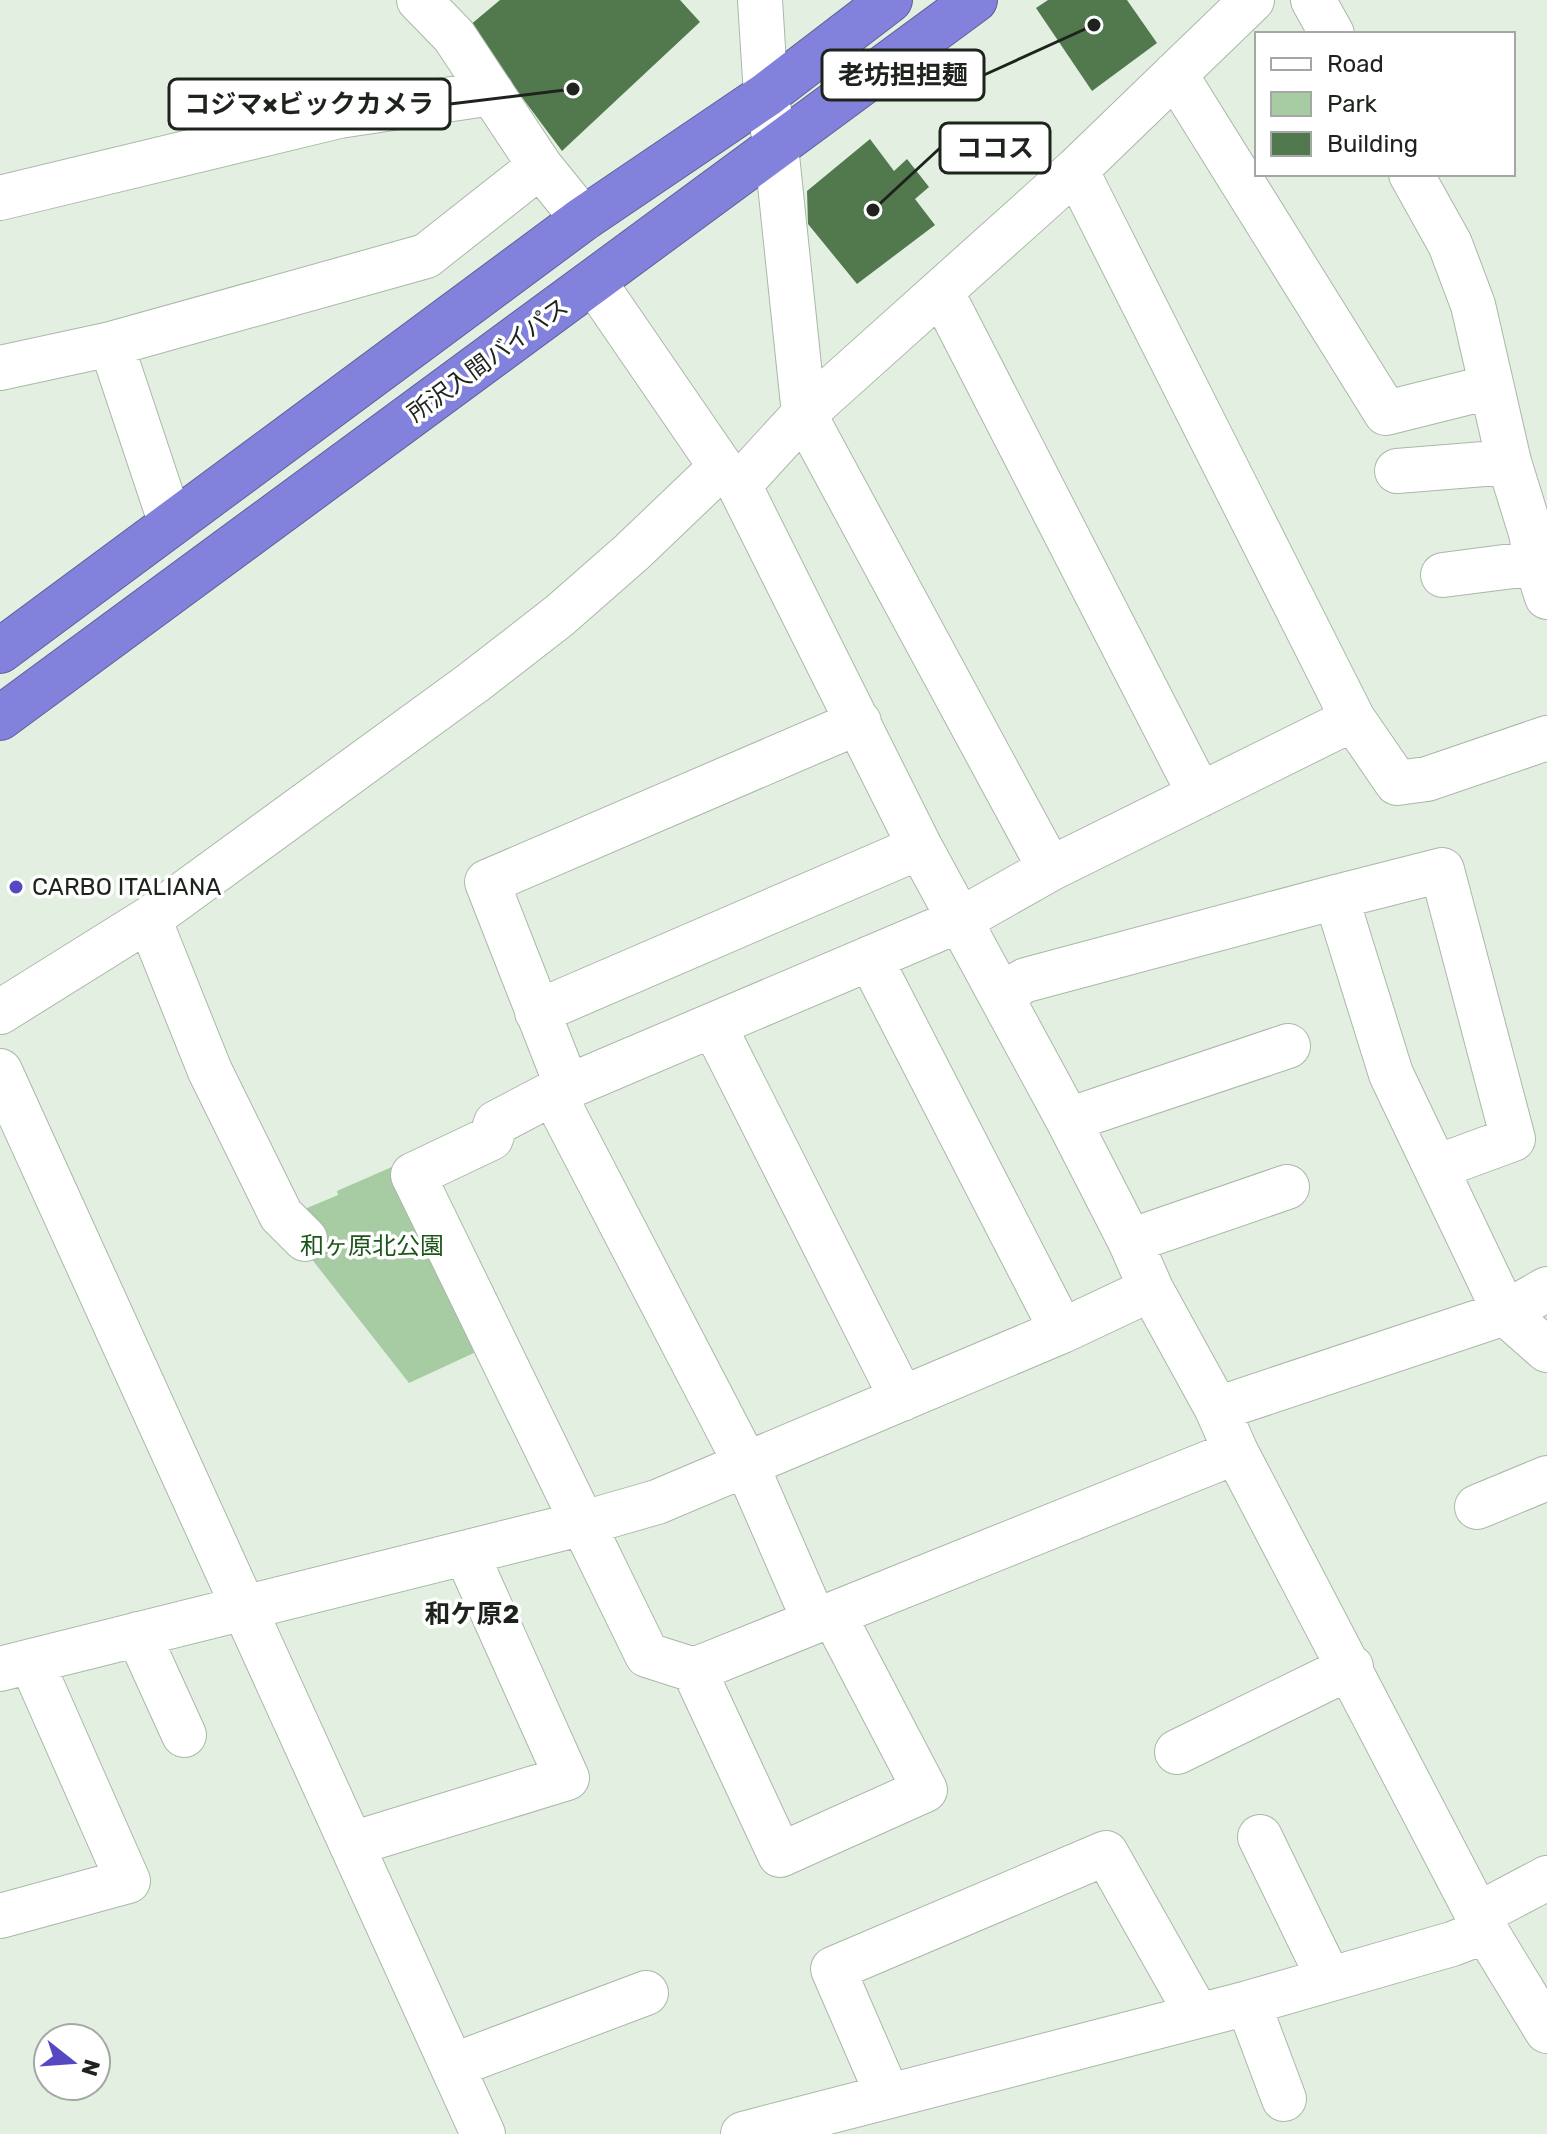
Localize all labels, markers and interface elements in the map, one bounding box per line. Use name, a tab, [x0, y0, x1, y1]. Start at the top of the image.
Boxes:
legend	[1255, 32, 1515, 176]
callout: 老坊担担麺	[822, 50, 984, 100]
text: Road	[1327, 50, 1384, 78]
text: 老坊担担麺	[838, 60, 968, 91]
callout: コジマ×ビックカメラ	[169, 79, 450, 129]
text: コジマ×ビックカメラ	[184, 89, 434, 120]
text: Park	[1327, 90, 1378, 118]
callout: ココス	[940, 123, 1050, 173]
text: Building	[1327, 130, 1418, 158]
text: ココス	[956, 133, 1034, 164]
street label: 所沢入間バイパス	[402, 292, 574, 428]
place label: CARBO ITALIANA	[32, 873, 221, 901]
marker: CARBO ITALIANA	[7, 878, 25, 896]
park label: 和ヶ原北公園	[300, 1232, 444, 1260]
district label: 和ケ原2	[425, 1599, 519, 1630]
north arrow	[32, 2022, 112, 2102]
text: N	[75, 2056, 106, 2079]

